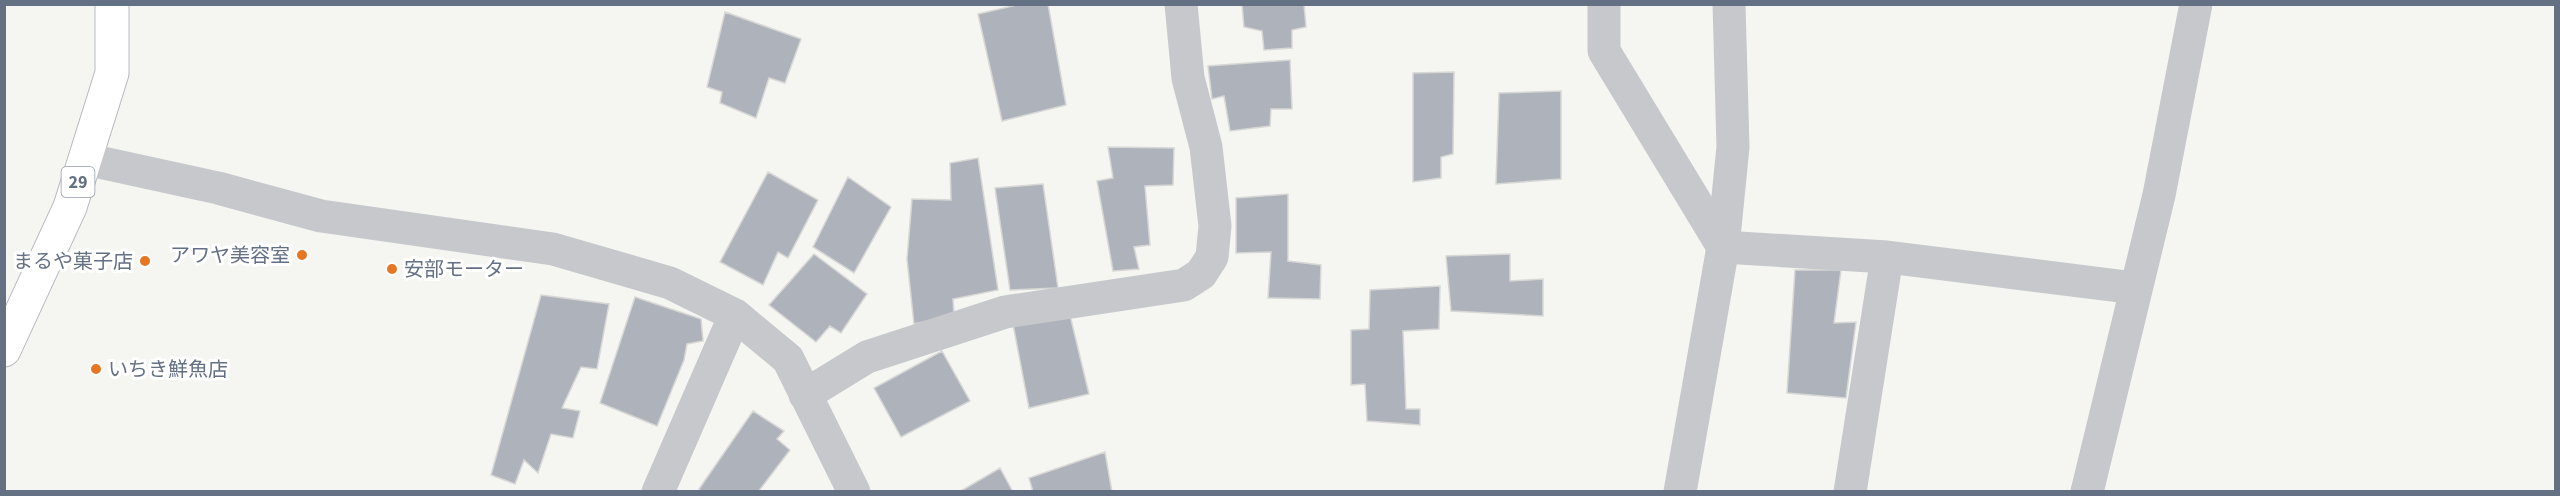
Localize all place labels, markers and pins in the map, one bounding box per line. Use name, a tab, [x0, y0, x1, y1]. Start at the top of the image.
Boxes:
place label: アワヤ美容室	[170, 242, 290, 270]
place label: まるや菓子店	[13, 248, 133, 276]
marker: アワヤ美容室	[295, 248, 309, 262]
marker: まるや菓子店	[138, 254, 152, 268]
place label: 安部モーター	[404, 256, 524, 284]
marker: 安部モーター	[385, 262, 399, 276]
place label: いちき鮮魚店	[108, 356, 228, 384]
marker: いちき鮮魚店	[89, 362, 103, 376]

